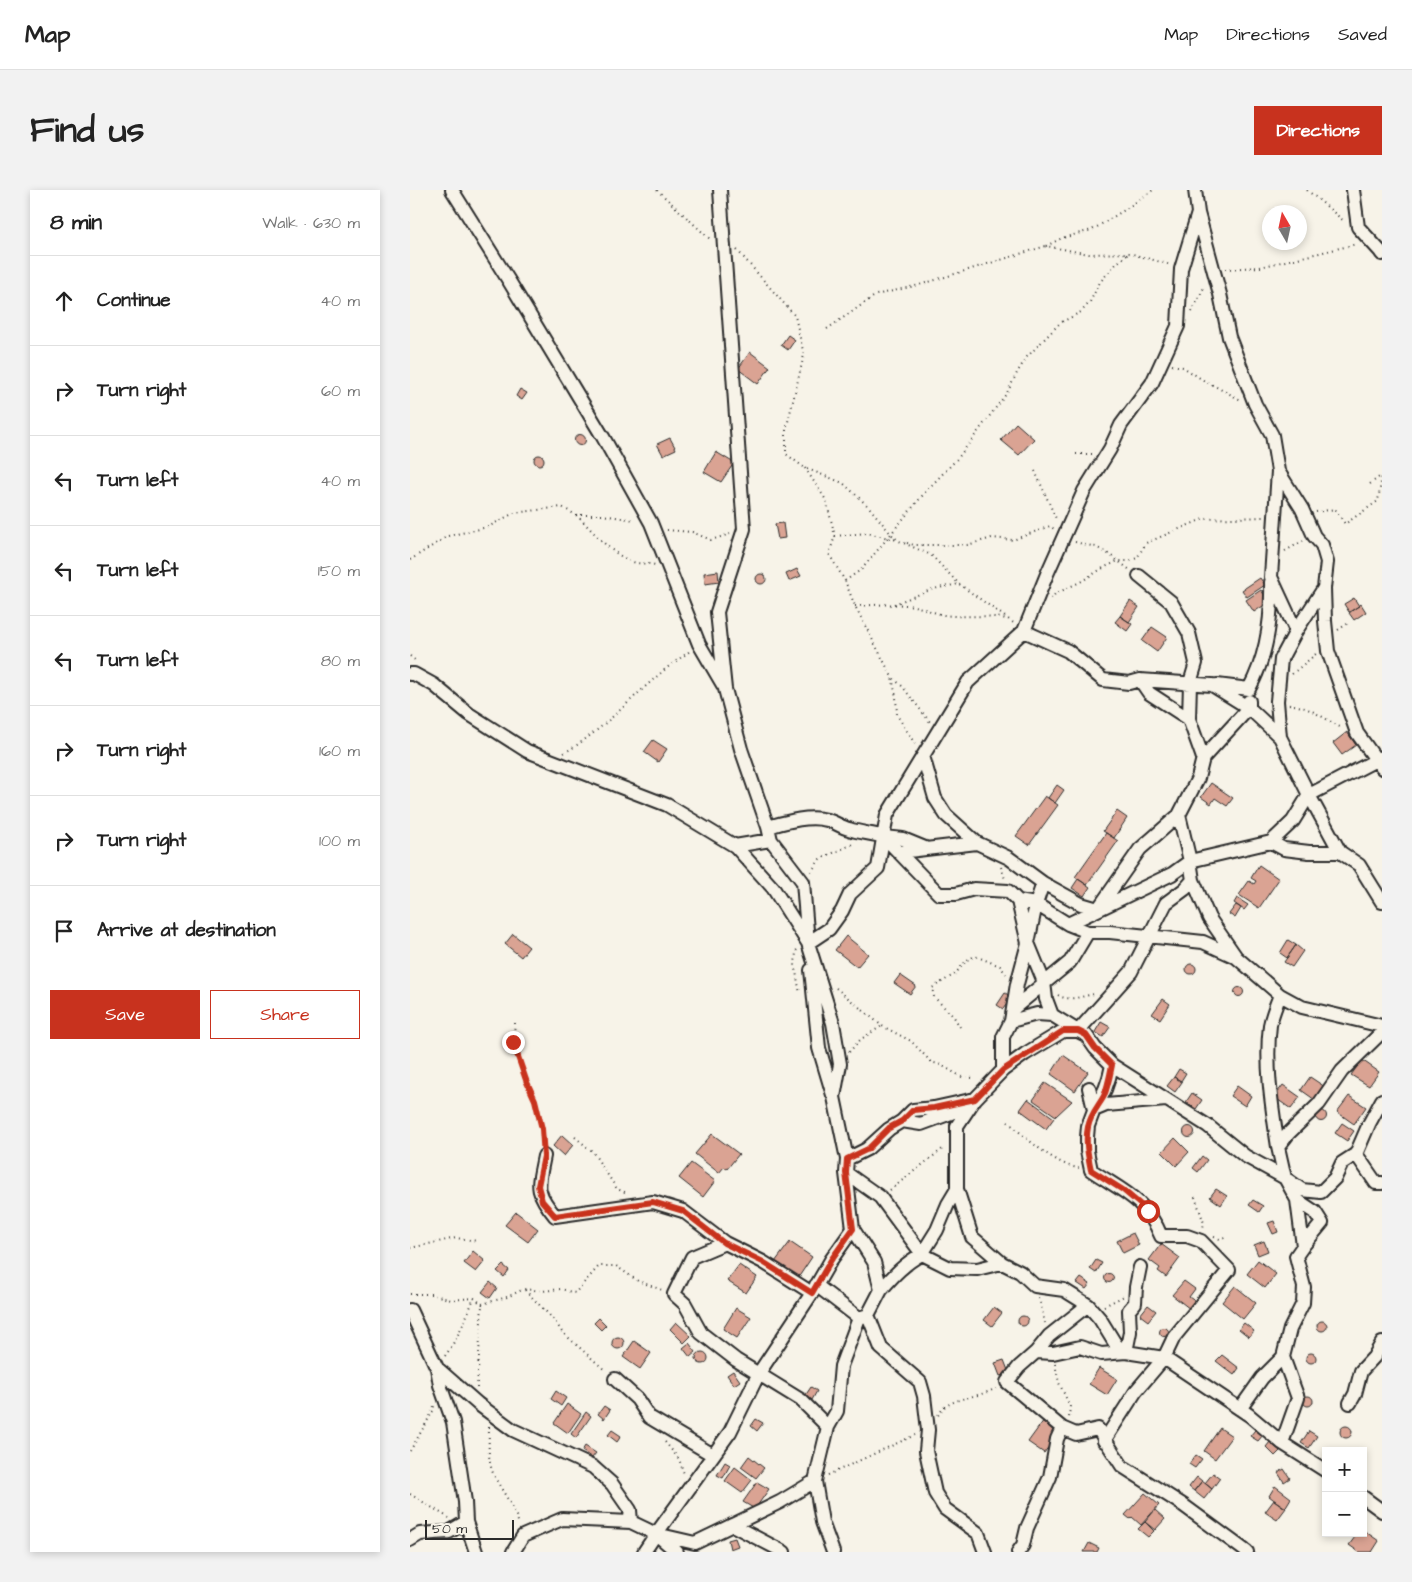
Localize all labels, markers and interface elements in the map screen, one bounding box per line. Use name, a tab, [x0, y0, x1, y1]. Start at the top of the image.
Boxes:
text: Map	[25, 18, 70, 52]
text: Map	[1164, 22, 1198, 47]
text: Directions	[1226, 22, 1310, 47]
text: Saved	[1338, 22, 1387, 47]
text: Find us	[30, 106, 144, 155]
button: Directions	[1254, 106, 1382, 155]
north arrow	[1262, 205, 1307, 250]
text: 8 min	[50, 208, 102, 237]
text: Walk · 630 m	[262, 212, 360, 234]
icon: ahead	[50, 287, 78, 315]
text: Continue	[97, 287, 171, 314]
text: 40 m	[320, 290, 360, 312]
icon: right	[50, 377, 78, 405]
text: Turn right	[97, 377, 186, 404]
text: 60 m	[321, 380, 360, 402]
icon: left	[50, 467, 78, 495]
text: Turn left	[97, 467, 178, 494]
text: 40 m	[320, 470, 360, 492]
icon: left	[50, 557, 78, 585]
text: Turn left	[97, 557, 178, 584]
text: 150 m	[318, 560, 360, 582]
icon: left	[50, 647, 78, 675]
text: Turn left	[97, 647, 178, 674]
text: 80 m	[321, 650, 360, 672]
icon: right	[50, 737, 78, 765]
text: Turn right	[97, 737, 186, 764]
text: 160 m	[319, 740, 360, 762]
icon: right	[50, 827, 78, 855]
text: Turn right	[97, 827, 186, 854]
text: 100 m	[319, 830, 360, 852]
icon: arrive	[50, 917, 78, 945]
text: Arrive at destination	[97, 917, 276, 944]
button: Save	[50, 990, 200, 1039]
button: Share	[210, 990, 360, 1039]
route end	[502, 1031, 525, 1054]
route start	[1137, 1200, 1160, 1223]
map controls	[1322, 1447, 1367, 1537]
button: +	[1322, 1447, 1367, 1492]
button: −	[1322, 1492, 1367, 1537]
scale bar	[425, 1517, 514, 1540]
text: 50 m	[432, 1519, 467, 1539]

